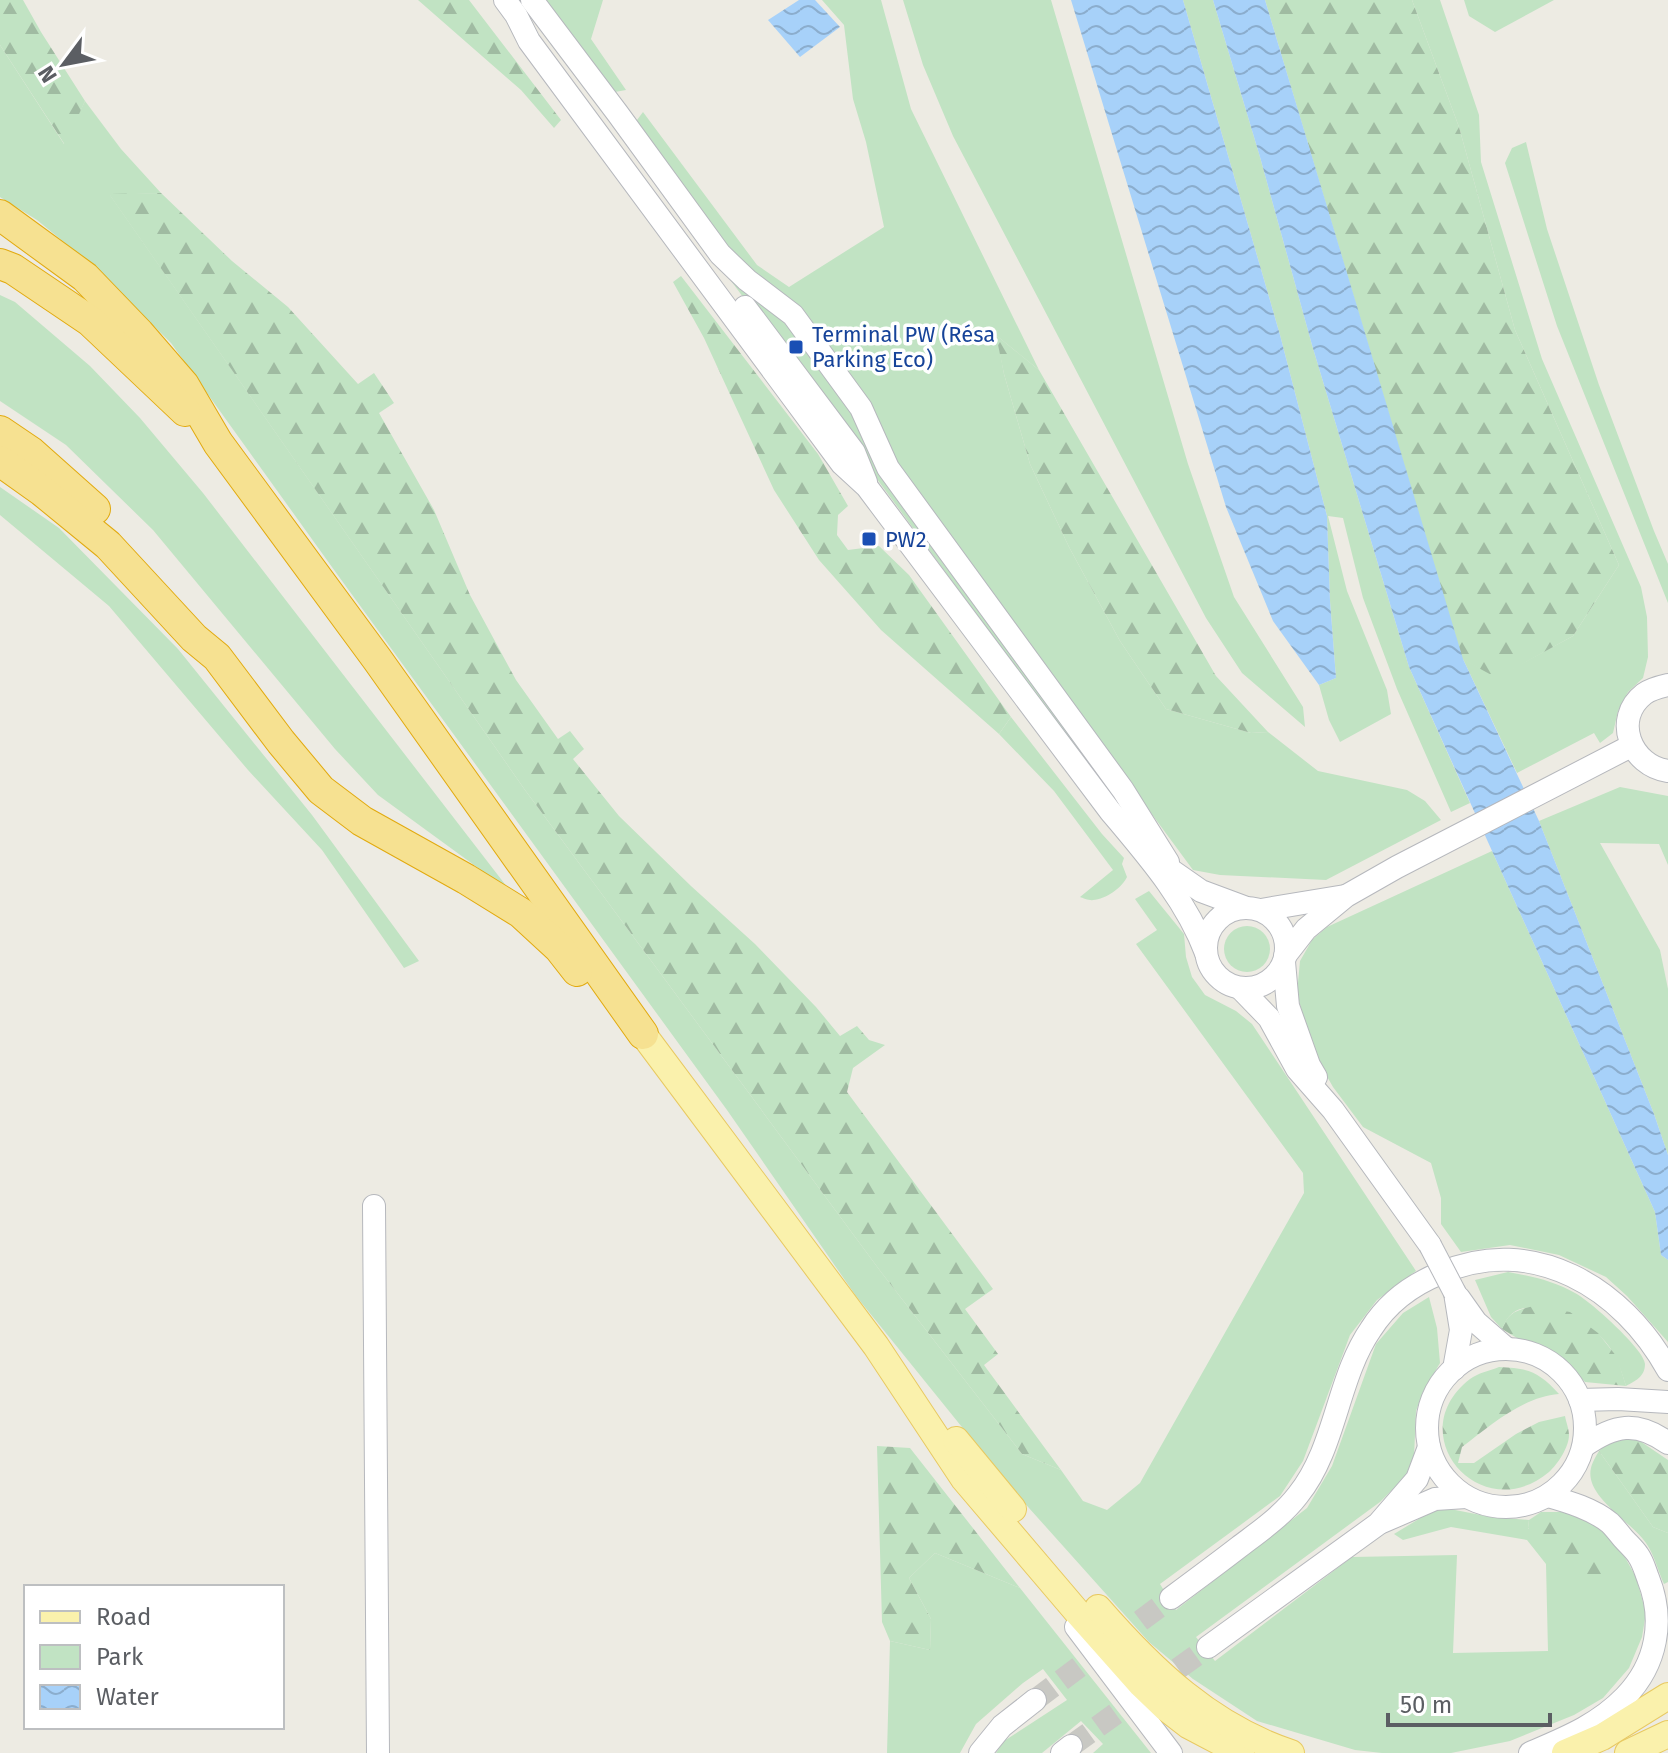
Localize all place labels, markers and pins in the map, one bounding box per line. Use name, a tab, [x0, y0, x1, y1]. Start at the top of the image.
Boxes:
place label: Terminal PW (Résa Parking Eco)	[812, 321, 995, 373]
marker: Terminal PW (Résa Parking Eco)	[787, 338, 805, 356]
place label: PW2	[885, 526, 927, 553]
marker: PW2	[860, 530, 878, 548]

